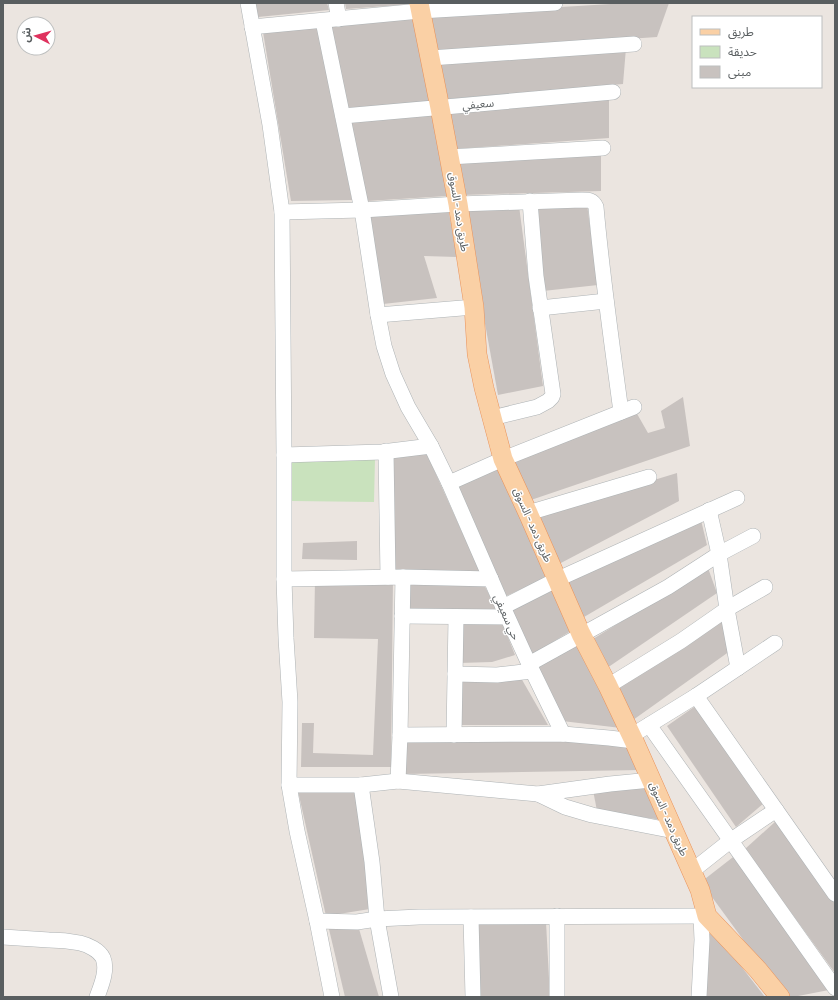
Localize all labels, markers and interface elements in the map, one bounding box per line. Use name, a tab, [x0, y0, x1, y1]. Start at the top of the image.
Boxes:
north arrow	[16, 16, 56, 56]
legend	[692, 16, 822, 88]
text: طريق	[728, 24, 754, 40]
text: ش	[18, 27, 34, 43]
text: حديقة	[728, 44, 757, 59]
text: مبنى	[728, 64, 751, 79]
street label: سعيفي	[461, 96, 495, 115]
street label: طريق دمد - السوق	[446, 171, 472, 253]
street label: طريق دمد - السوق	[510, 486, 556, 564]
street label: حي سعيفي	[488, 592, 524, 644]
street label: طريق دمد - السوق	[646, 780, 692, 858]

